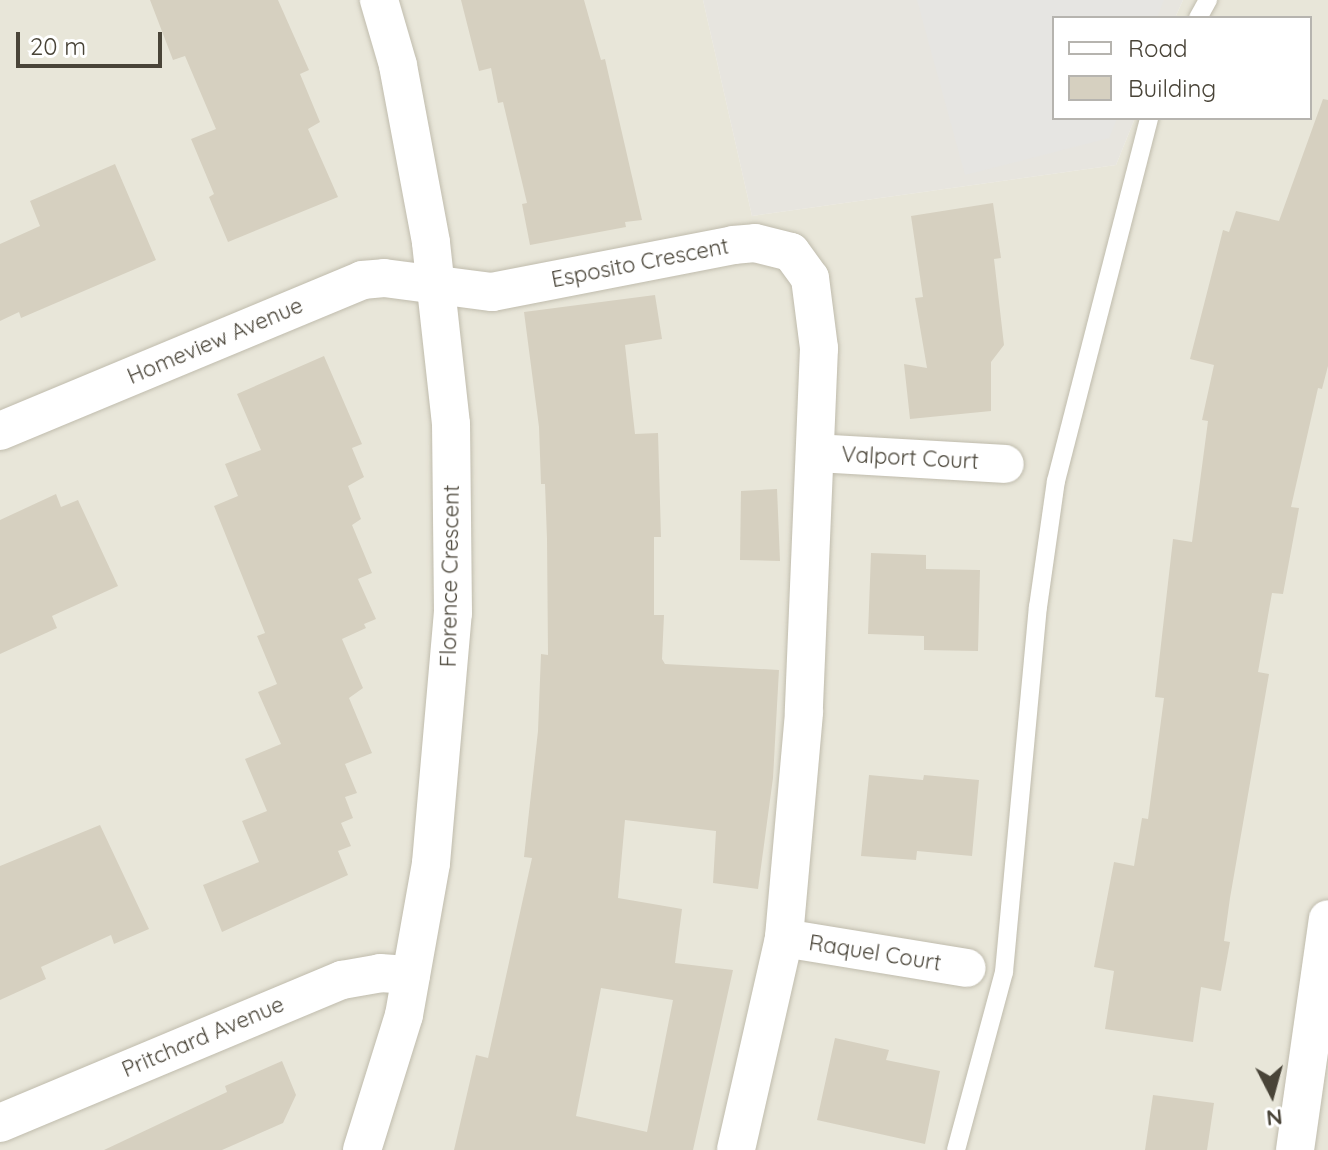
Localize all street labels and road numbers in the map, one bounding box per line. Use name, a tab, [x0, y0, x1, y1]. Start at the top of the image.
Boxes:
street label: Esposito Crescent	[549, 233, 731, 293]
street label: Homeview Avenue	[123, 292, 307, 390]
street label: Valport Court	[841, 441, 979, 475]
street label: Florence Crescent	[435, 484, 465, 668]
street label: Raquel Court	[807, 930, 943, 976]
street label: Pritchard Avenue	[118, 991, 288, 1083]

